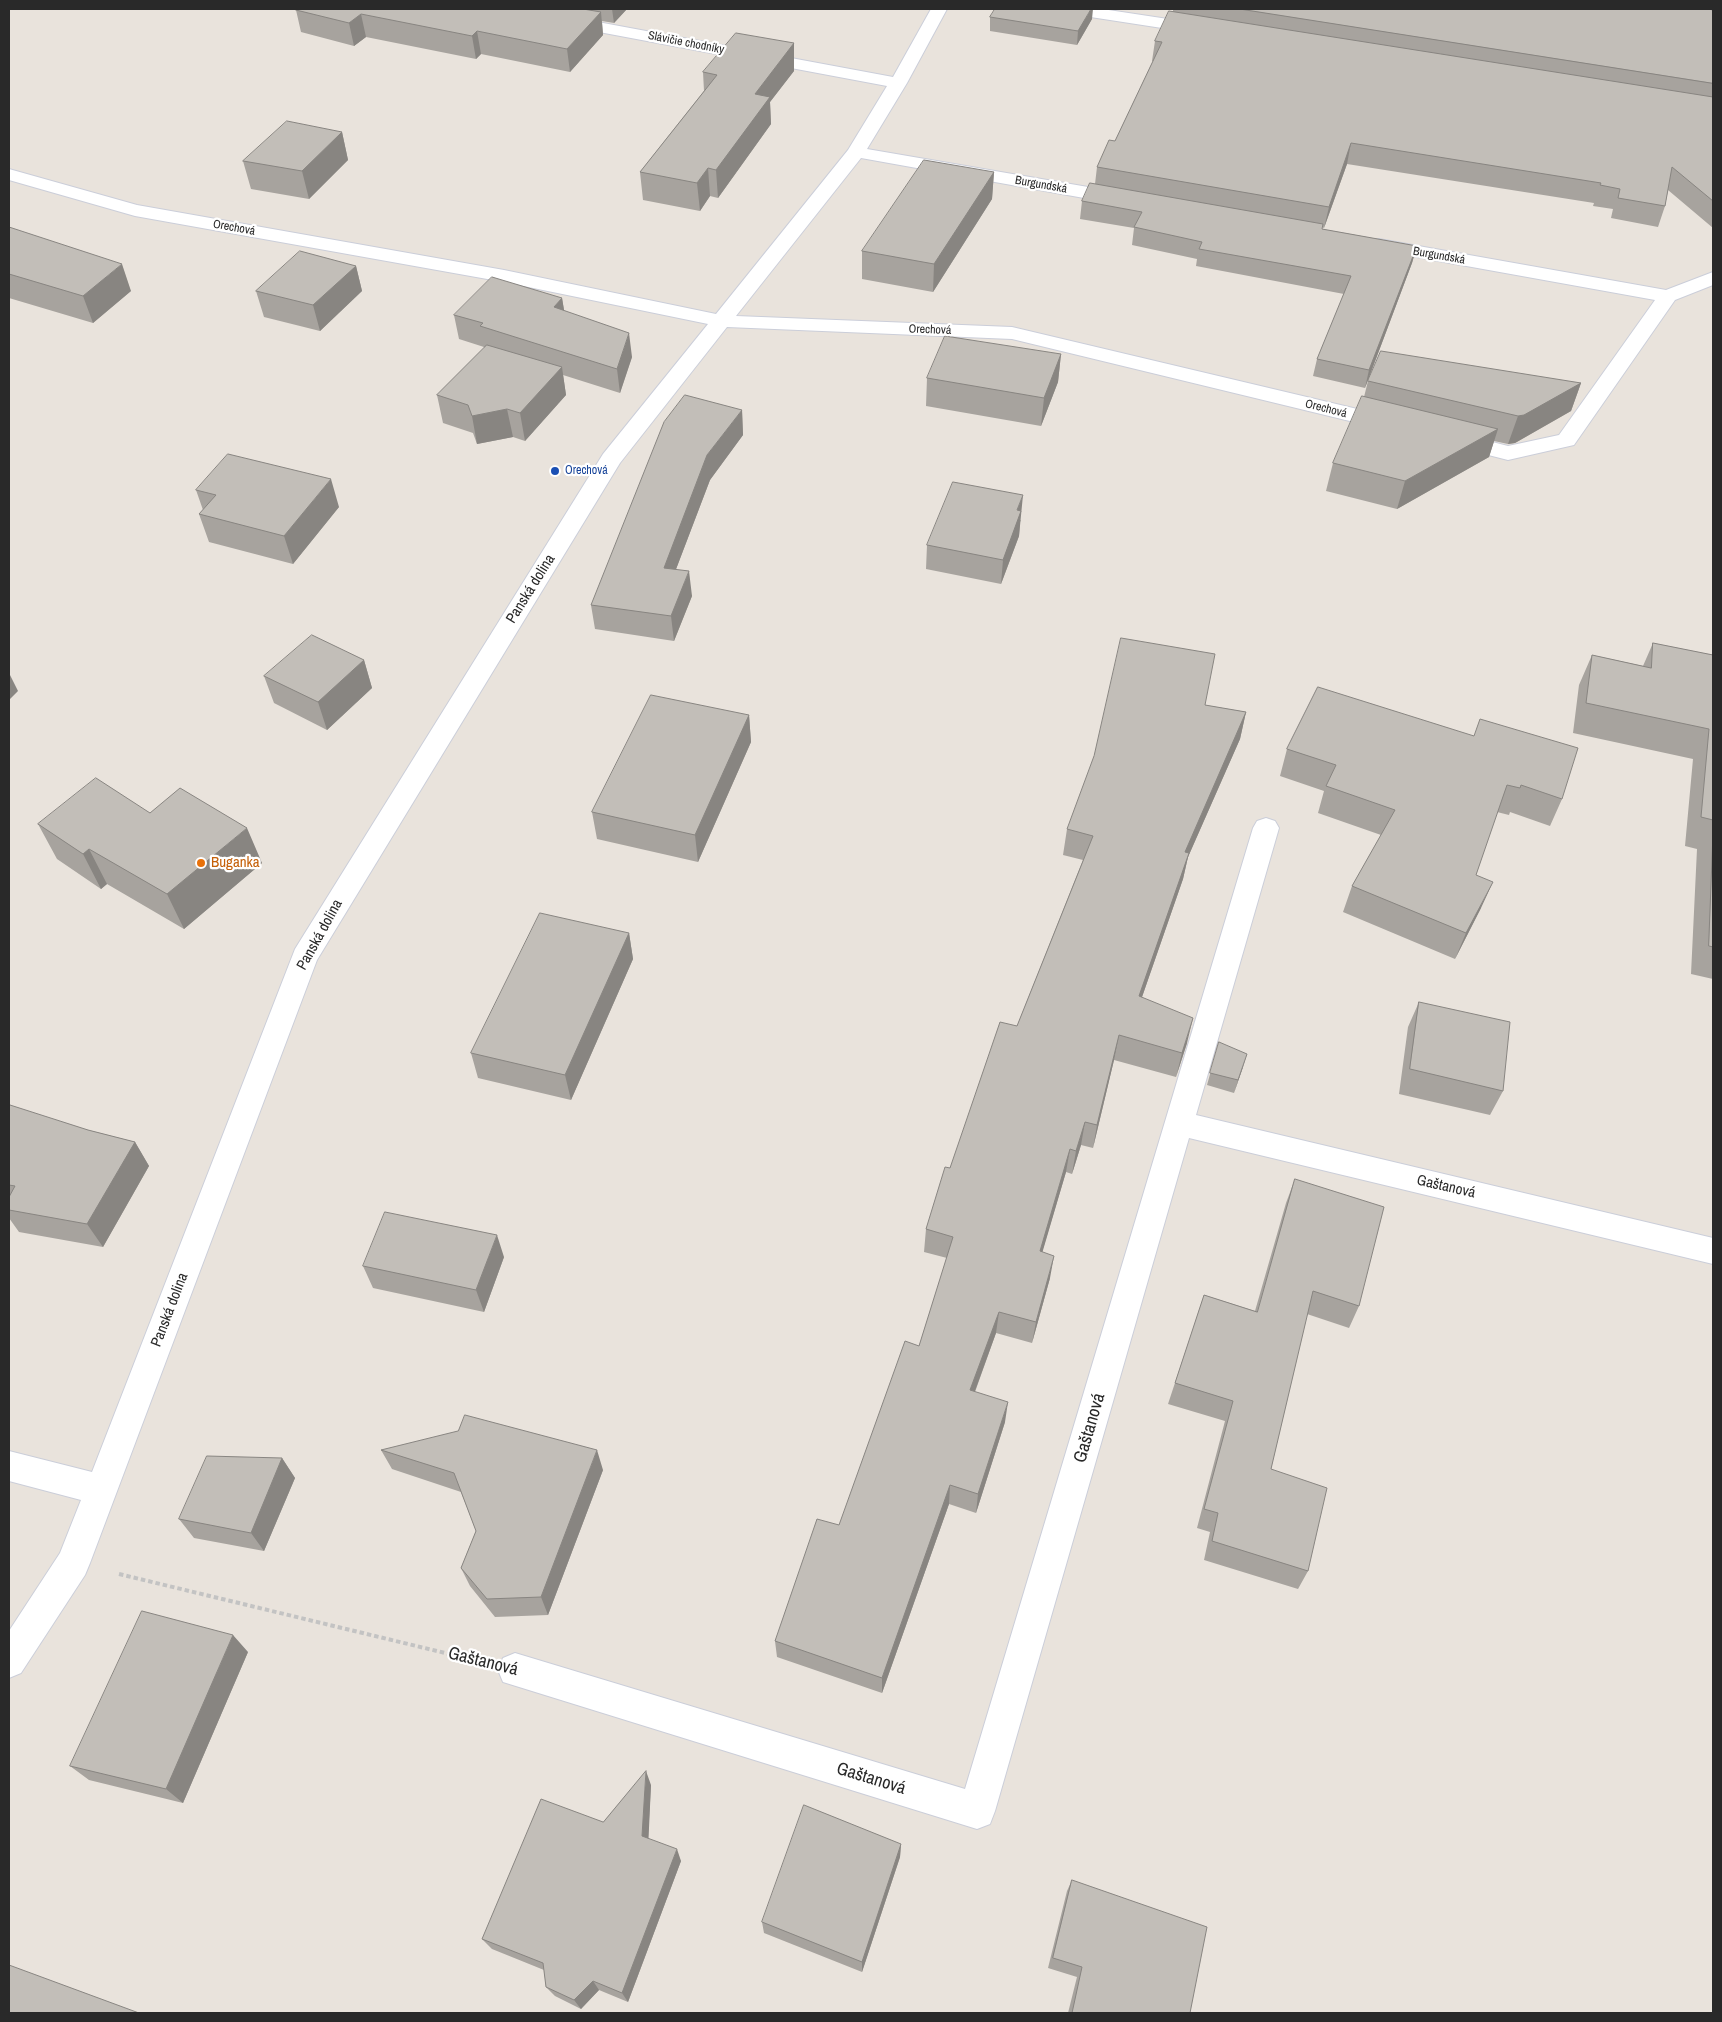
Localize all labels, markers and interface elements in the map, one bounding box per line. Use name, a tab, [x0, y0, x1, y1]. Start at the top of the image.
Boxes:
street label: Slávičie chodníky	[647, 29, 725, 57]
street label: Burgundská	[1014, 173, 1068, 197]
street label: Orechová	[212, 217, 256, 239]
street label: Burgundská	[1412, 244, 1466, 268]
street label: Orechová	[908, 322, 952, 338]
street label: Orechová	[1304, 397, 1348, 421]
place label: Orechová	[565, 464, 608, 478]
marker: Orechová	[549, 465, 561, 477]
street label: Panská dolina	[503, 551, 559, 627]
place label: Buganka	[211, 854, 260, 872]
marker: Buganka	[195, 857, 207, 869]
street label: Panská dolina	[293, 897, 347, 973]
street label: Gaštanová	[1415, 1172, 1477, 1202]
street label: Panská dolina	[148, 1270, 192, 1350]
street label: Gaštanová	[1070, 1391, 1110, 1465]
street label: Gaštanová	[446, 1643, 520, 1681]
street label: Gaštanová	[834, 1758, 908, 1800]

